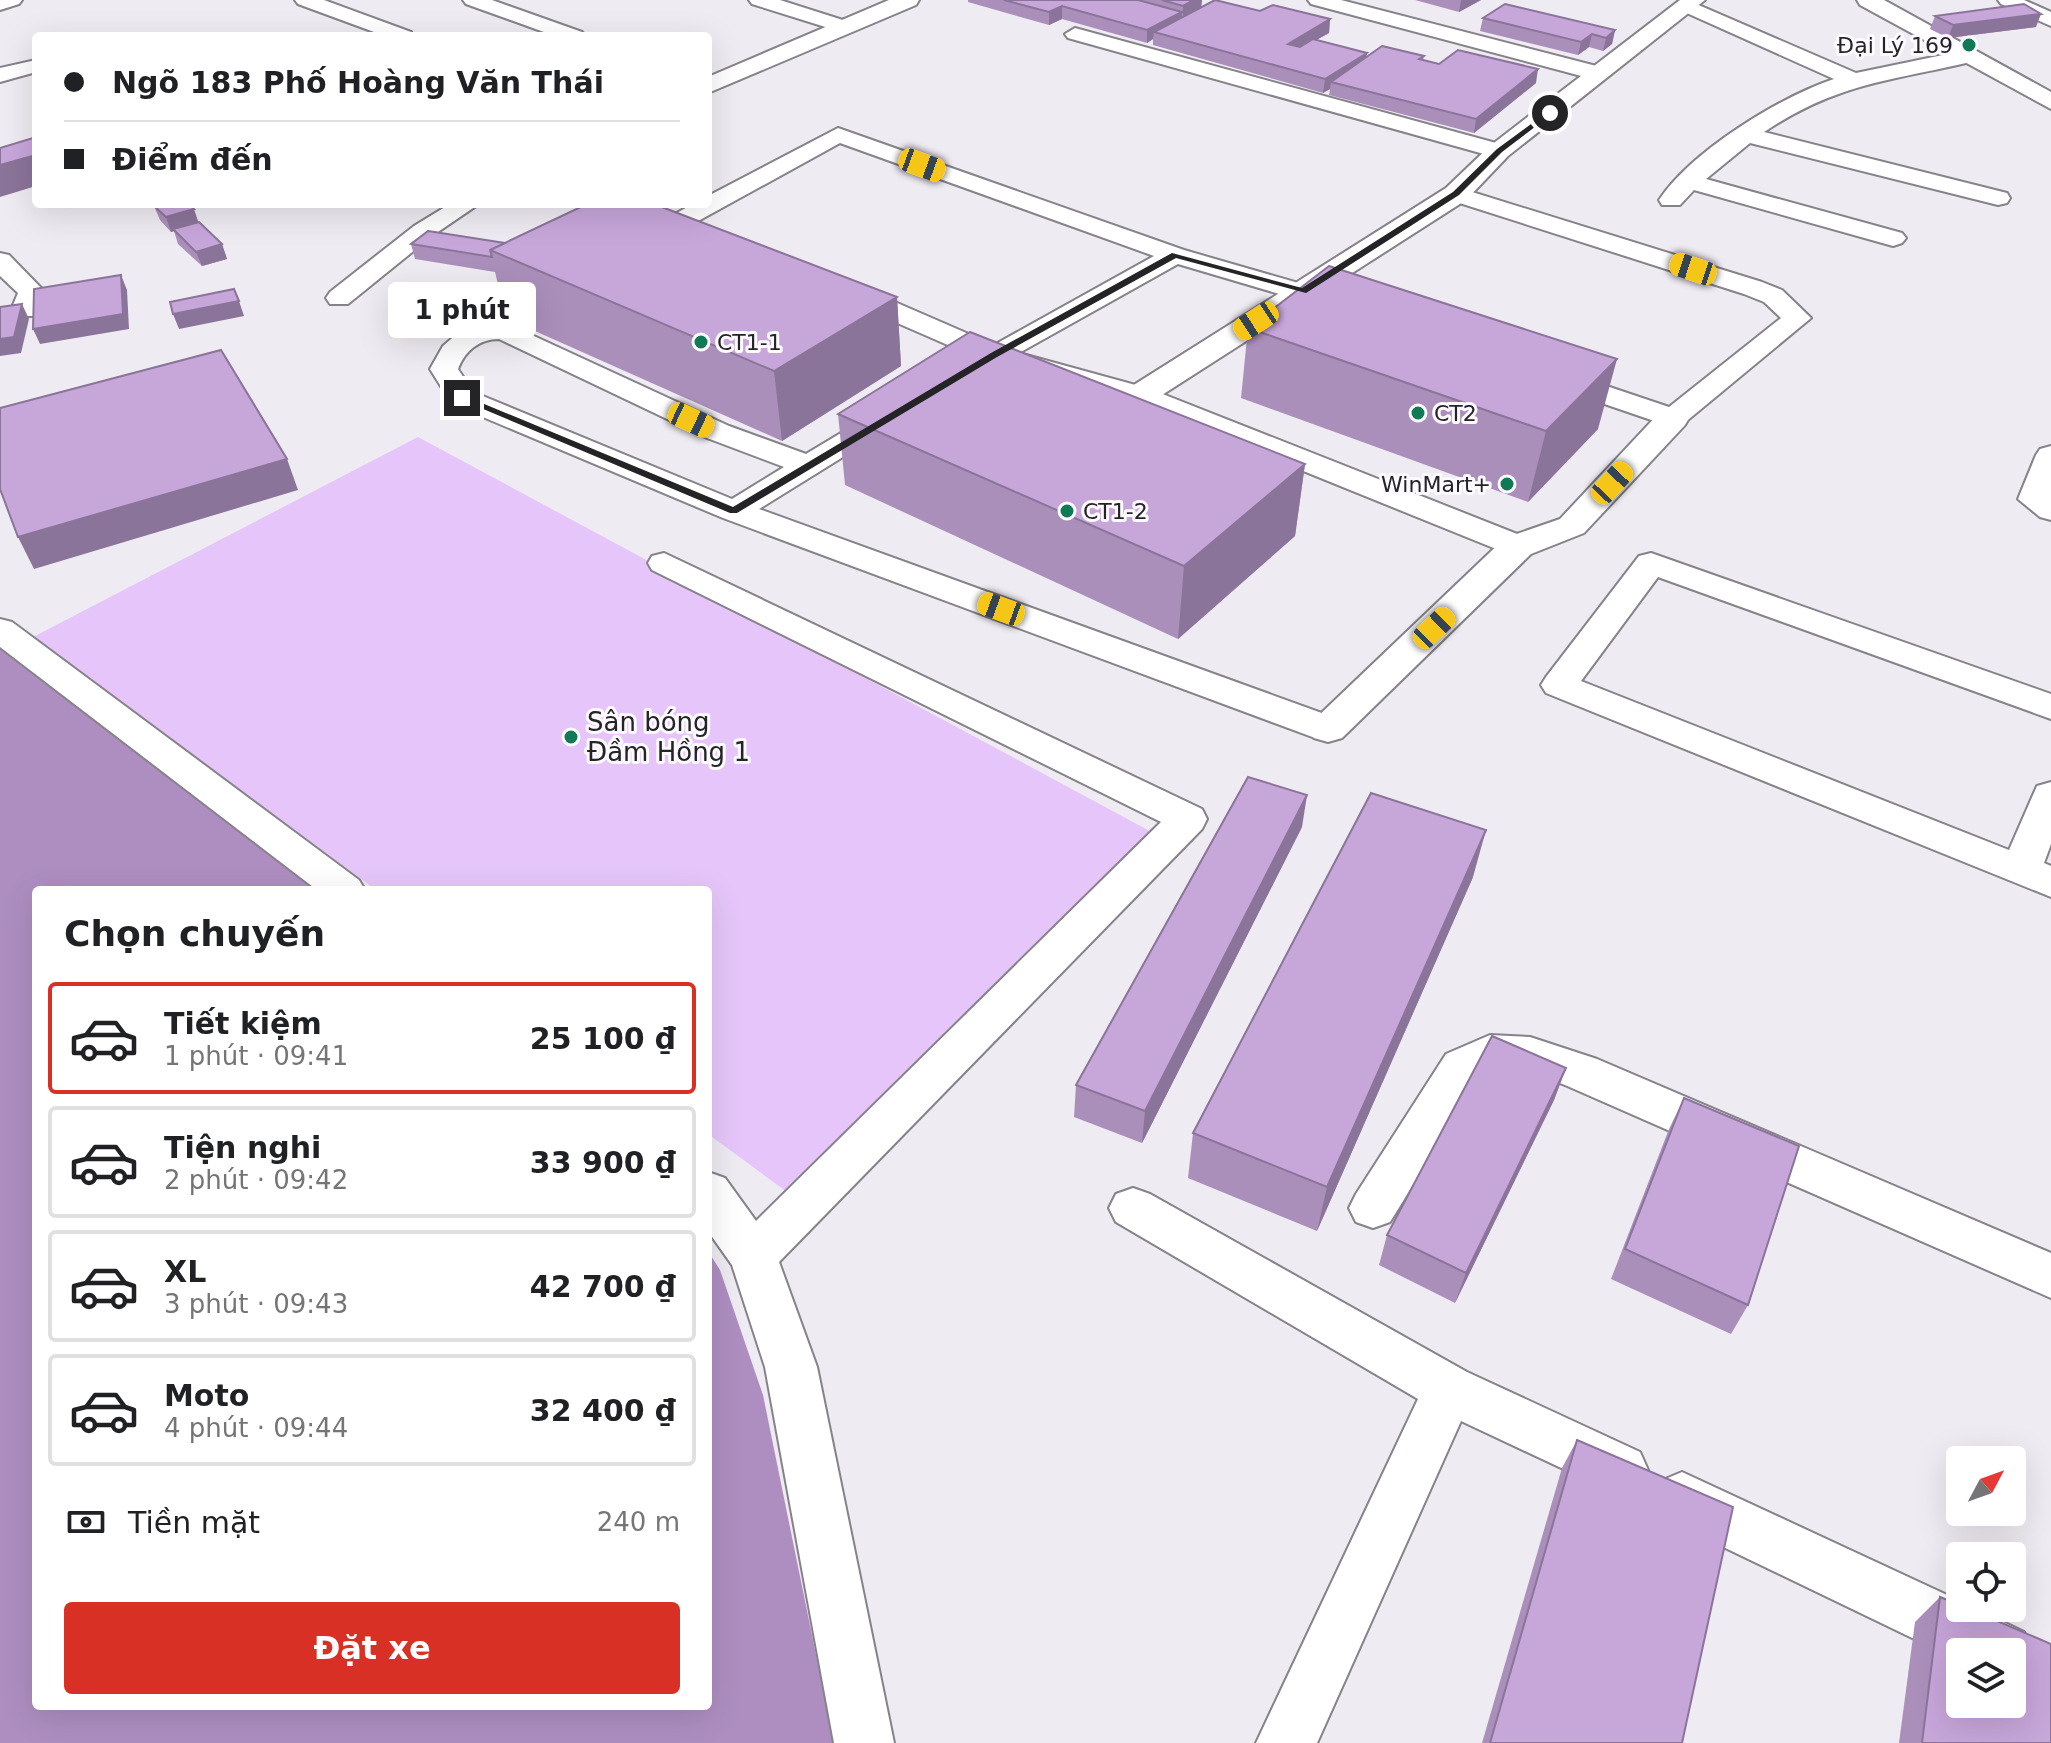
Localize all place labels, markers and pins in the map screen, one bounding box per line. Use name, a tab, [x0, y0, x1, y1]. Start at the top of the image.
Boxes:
place label: Đại Lý 169	[1837, 33, 1953, 58]
marker: Đại Lý 169	[1960, 36, 1978, 54]
place label: CT1-1	[717, 330, 782, 355]
marker: CT1-1	[692, 333, 710, 351]
place label: CT2	[1434, 401, 1477, 426]
marker: CT2	[1409, 404, 1427, 422]
place label: WinMart+	[1381, 472, 1491, 497]
marker: WinMart+	[1498, 475, 1516, 493]
place label: CT1-2	[1083, 499, 1148, 524]
marker: CT1-2	[1058, 502, 1076, 520]
place label: Sân bóng Đầm Hồng 1	[587, 707, 750, 767]
marker: Sân bóng Đầm Hồng 1	[562, 728, 580, 746]

